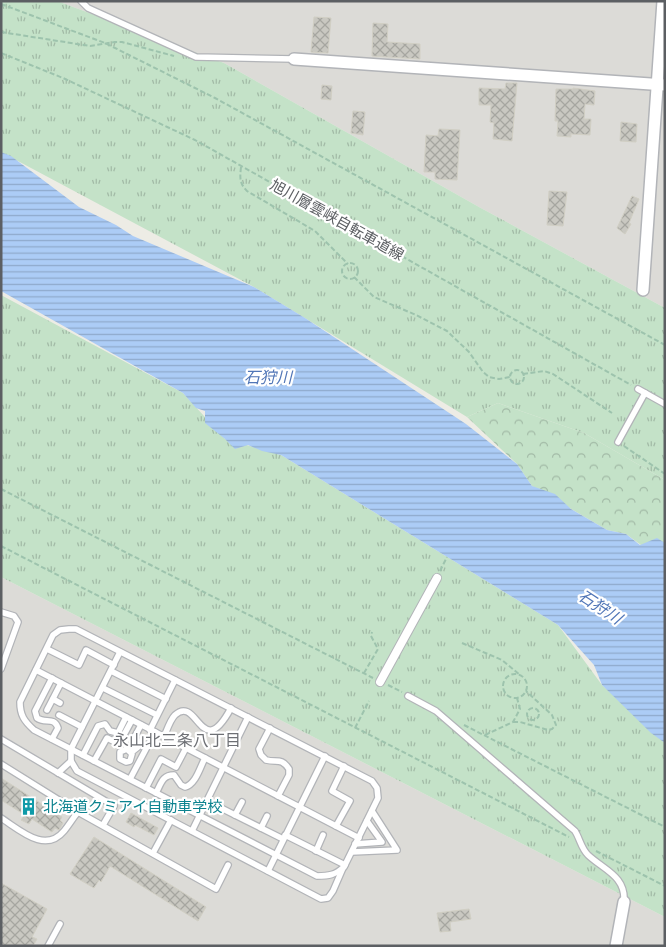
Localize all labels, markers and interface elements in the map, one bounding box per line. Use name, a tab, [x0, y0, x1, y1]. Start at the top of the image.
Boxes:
street label: 旭川層雲峡自転車道線	[267, 176, 407, 264]
water label: 石狩川	[244, 368, 294, 387]
water label: 石狩川	[575, 586, 627, 629]
district label: 永山北三条八丁目	[113, 731, 241, 750]
building icon: 北海道クミアイ自動車学校	[19, 797, 39, 817]
place label: 北海道クミアイ自動車学校	[43, 798, 222, 816]

